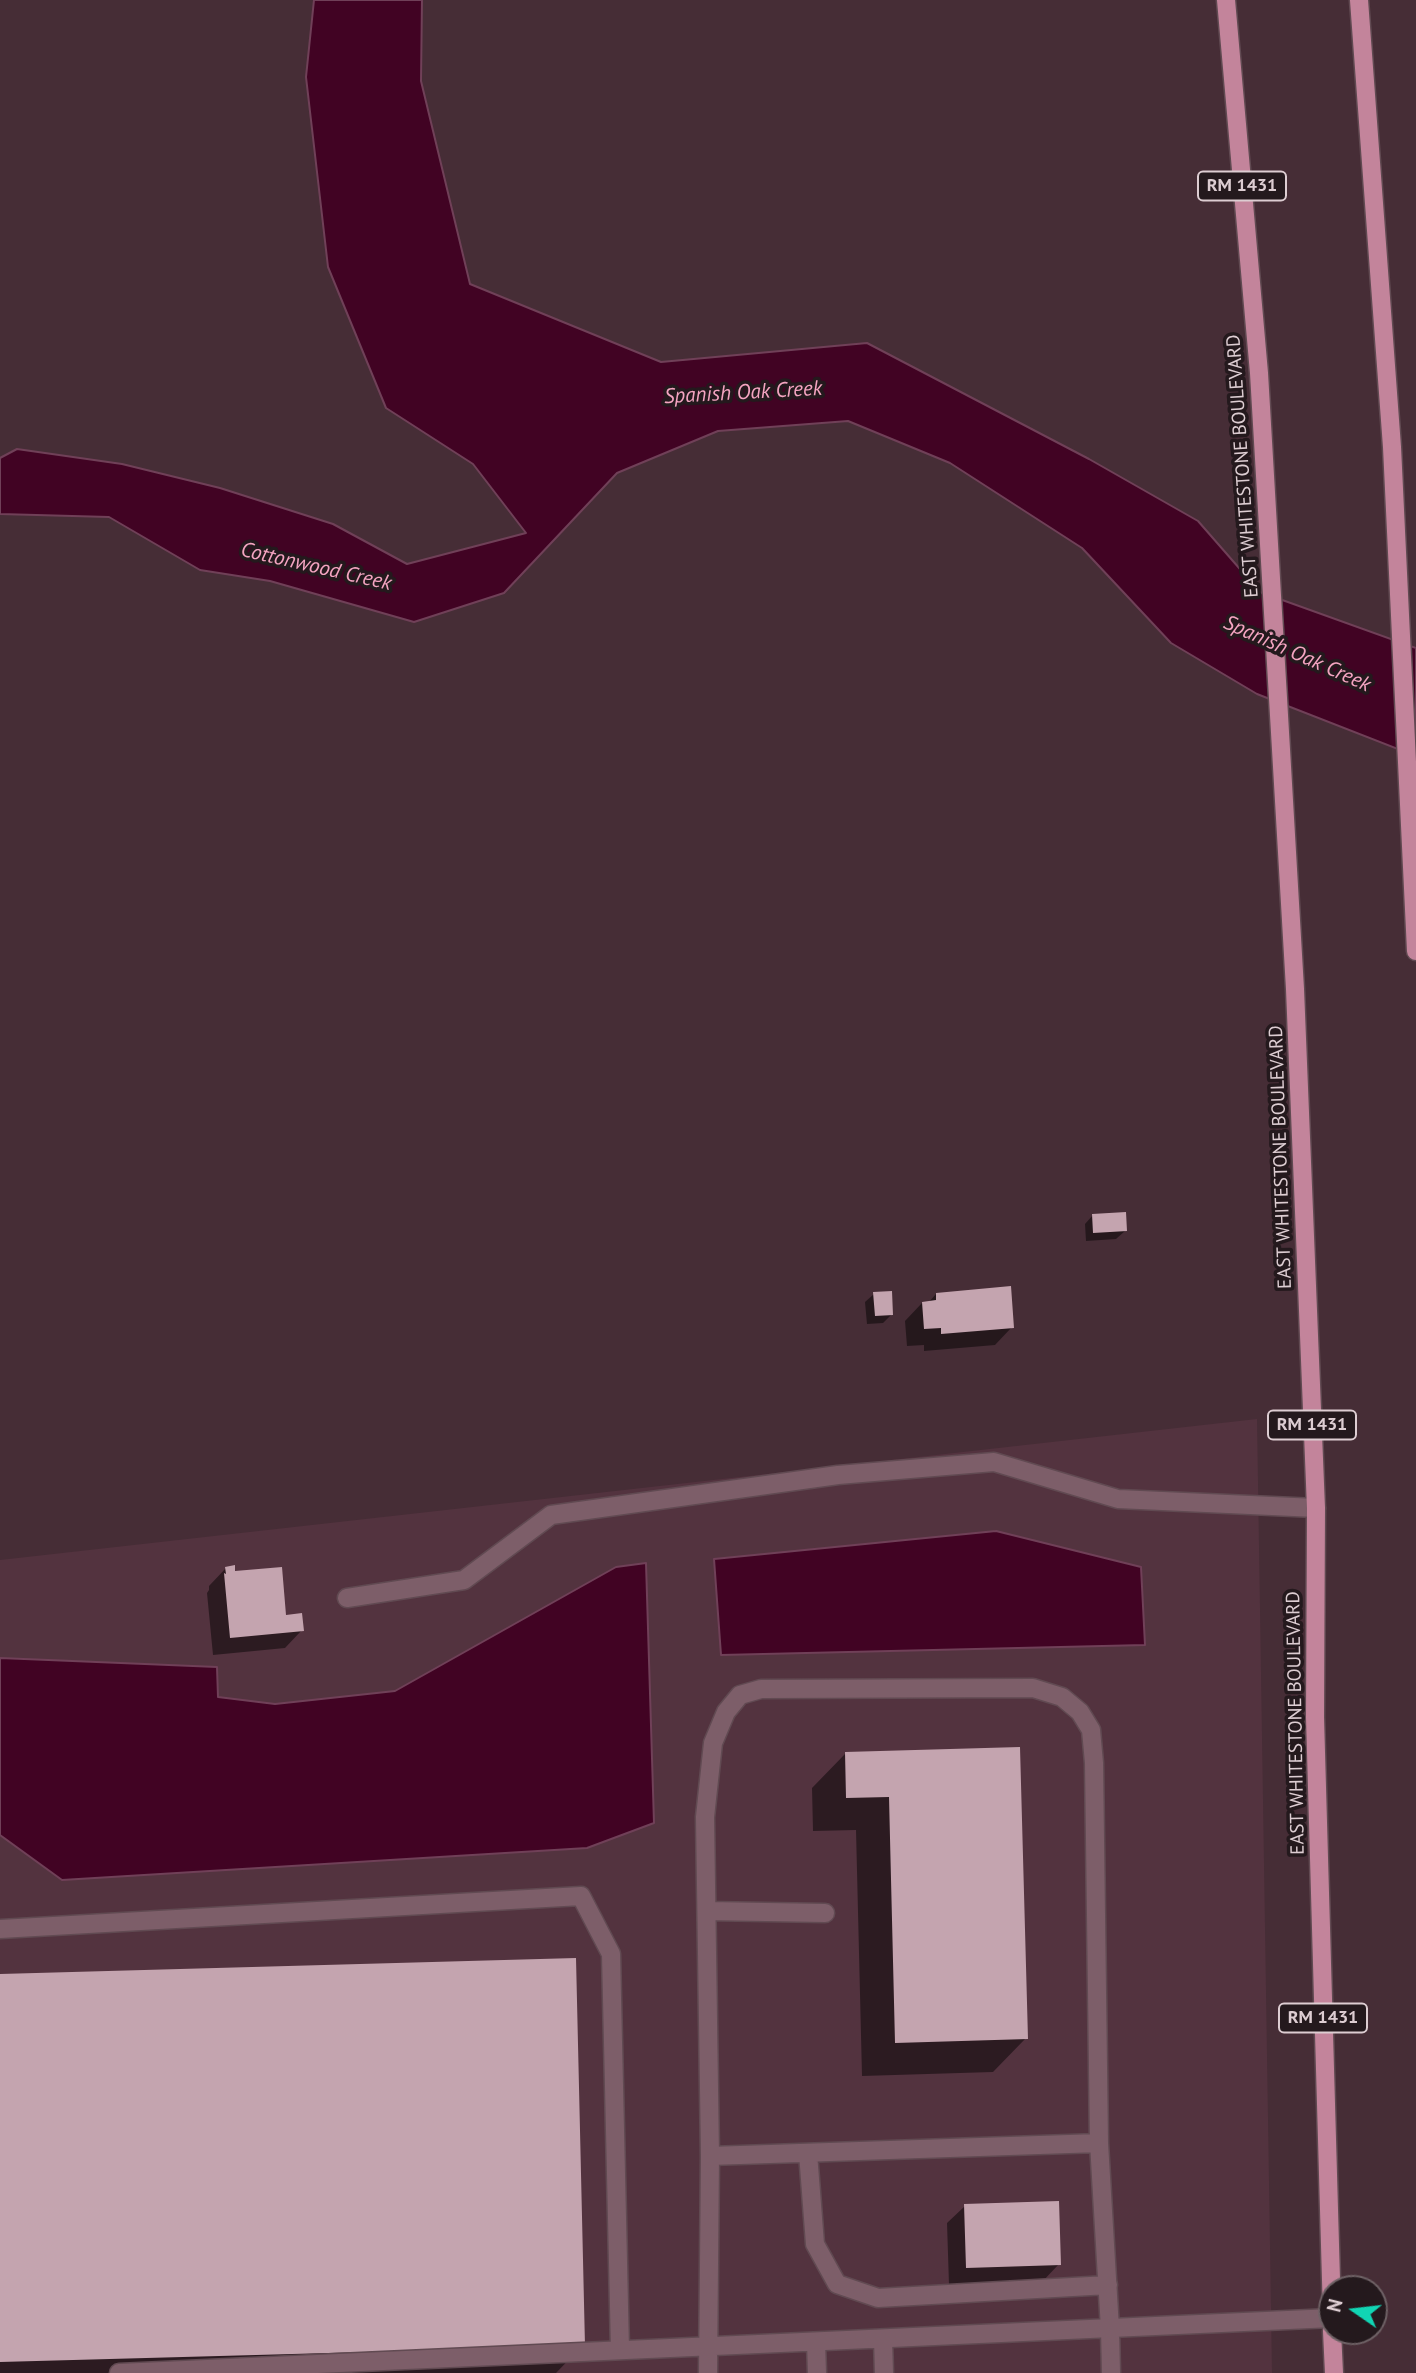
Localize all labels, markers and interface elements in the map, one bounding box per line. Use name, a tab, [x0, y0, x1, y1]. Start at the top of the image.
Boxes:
road number: RM 1431	[1198, 172, 1286, 201]
street label: EAST WHITESTONE BOULEVARD	[1222, 334, 1264, 598]
water label: Spanish Oak Creek	[663, 376, 823, 410]
water label: Cottonwood Creek	[238, 537, 394, 597]
water label: Spanish Oak Creek	[1219, 610, 1375, 698]
street label: EAST WHITESTONE BOULEVARD	[1265, 1025, 1297, 1289]
road number: RM 1431	[1268, 1410, 1356, 1440]
street label: EAST WHITESTONE BOULEVARD	[1282, 1591, 1310, 1855]
road number: RM 1431	[1279, 2004, 1367, 2032]
north arrow	[1318, 2275, 1388, 2345]
text: N	[1321, 2296, 1348, 2314]

